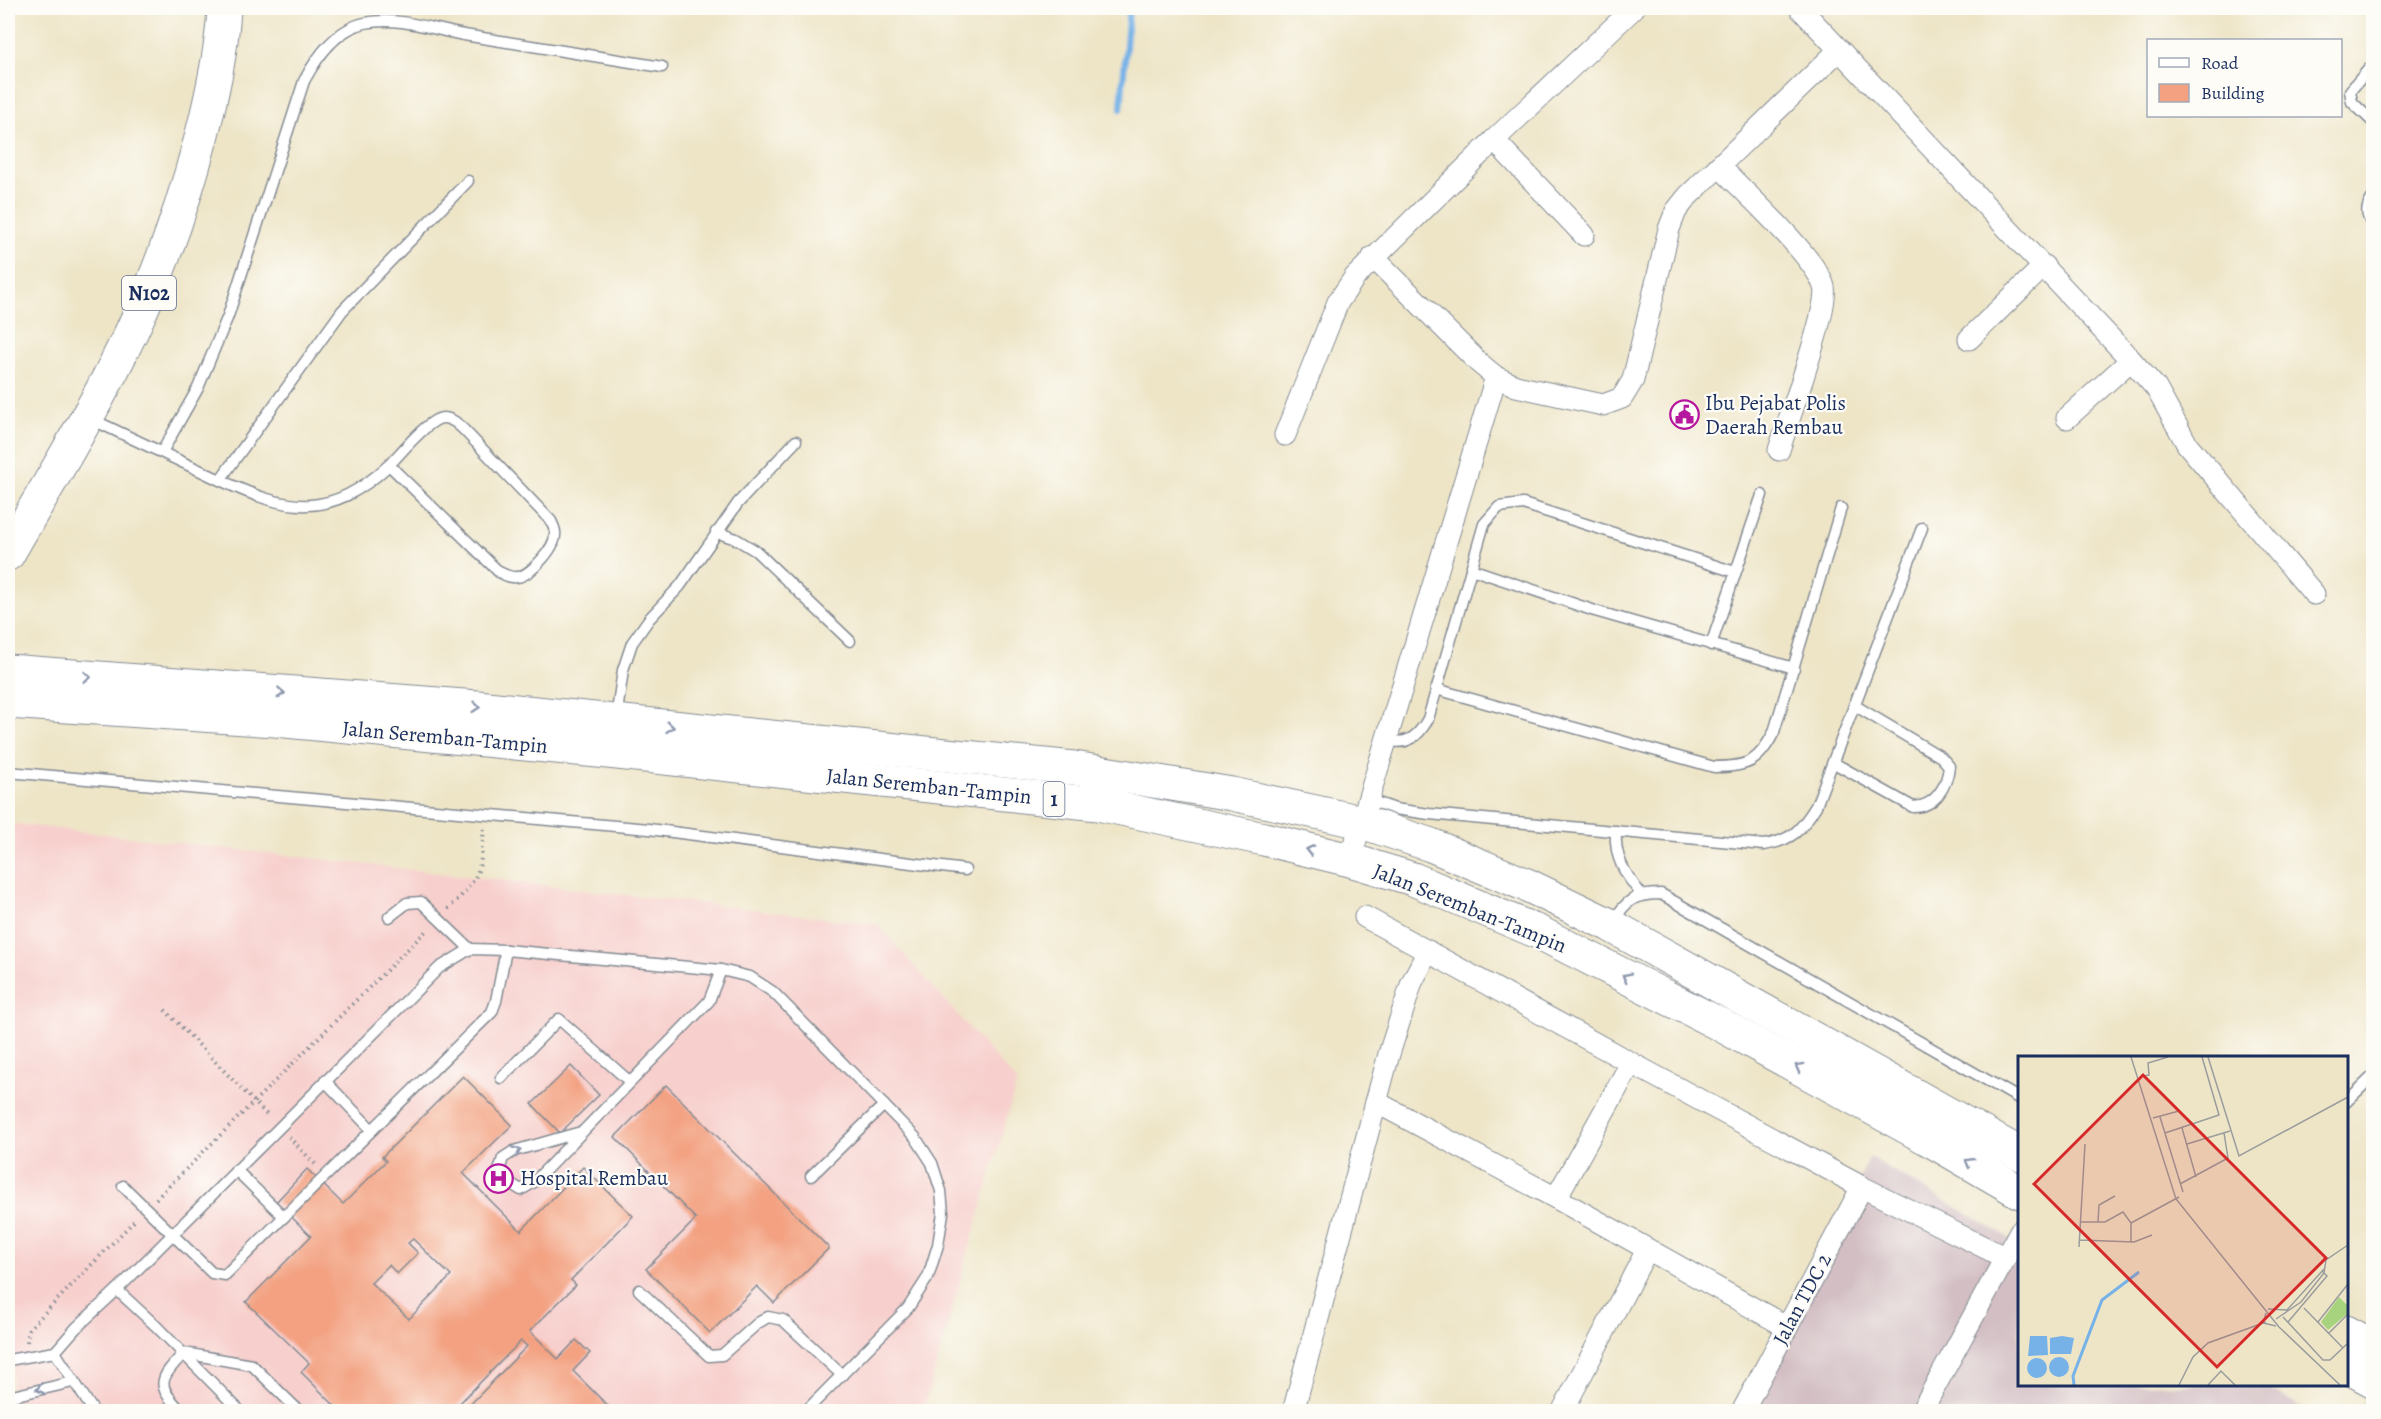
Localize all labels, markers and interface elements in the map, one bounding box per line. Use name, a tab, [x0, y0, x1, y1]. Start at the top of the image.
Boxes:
legend	[2147, 39, 2342, 117]
text: Road	[2201, 51, 2239, 75]
text: Building	[2201, 81, 2265, 105]
road number: N102	[122, 276, 176, 310]
place label: Ibu Pejabat Polis Daerah Rembau	[1705, 389, 1846, 441]
public building icon: Ibu Pejabat Polis Daerah Rembau	[1668, 399, 1700, 431]
one-way arrow	[82, 670, 91, 683]
one-way arrow	[277, 686, 286, 699]
one-way arrow	[471, 700, 480, 713]
street label: Jalan Seremban-Tampin	[341, 714, 549, 760]
one-way arrow	[665, 720, 674, 733]
street label: Jalan Seremban-Tampin	[825, 761, 1033, 811]
road number: 1	[1044, 782, 1064, 816]
one-way arrow	[1305, 844, 1315, 857]
street label: Jalan Seremban-Tampin	[1369, 856, 1571, 960]
one-way arrow	[1622, 973, 1633, 984]
inset map	[2018, 1056, 2348, 1386]
one-way arrow	[1795, 1063, 1805, 1075]
one-way arrow	[511, 1146, 522, 1158]
one-way arrow	[1965, 1158, 1975, 1170]
hospital icon: Hospital Rembau	[483, 1162, 515, 1194]
place label: Hospital Rembau	[520, 1164, 669, 1192]
street label: Jalan TDC 2	[1766, 1248, 1838, 1350]
one-way arrow	[35, 1382, 45, 1395]

